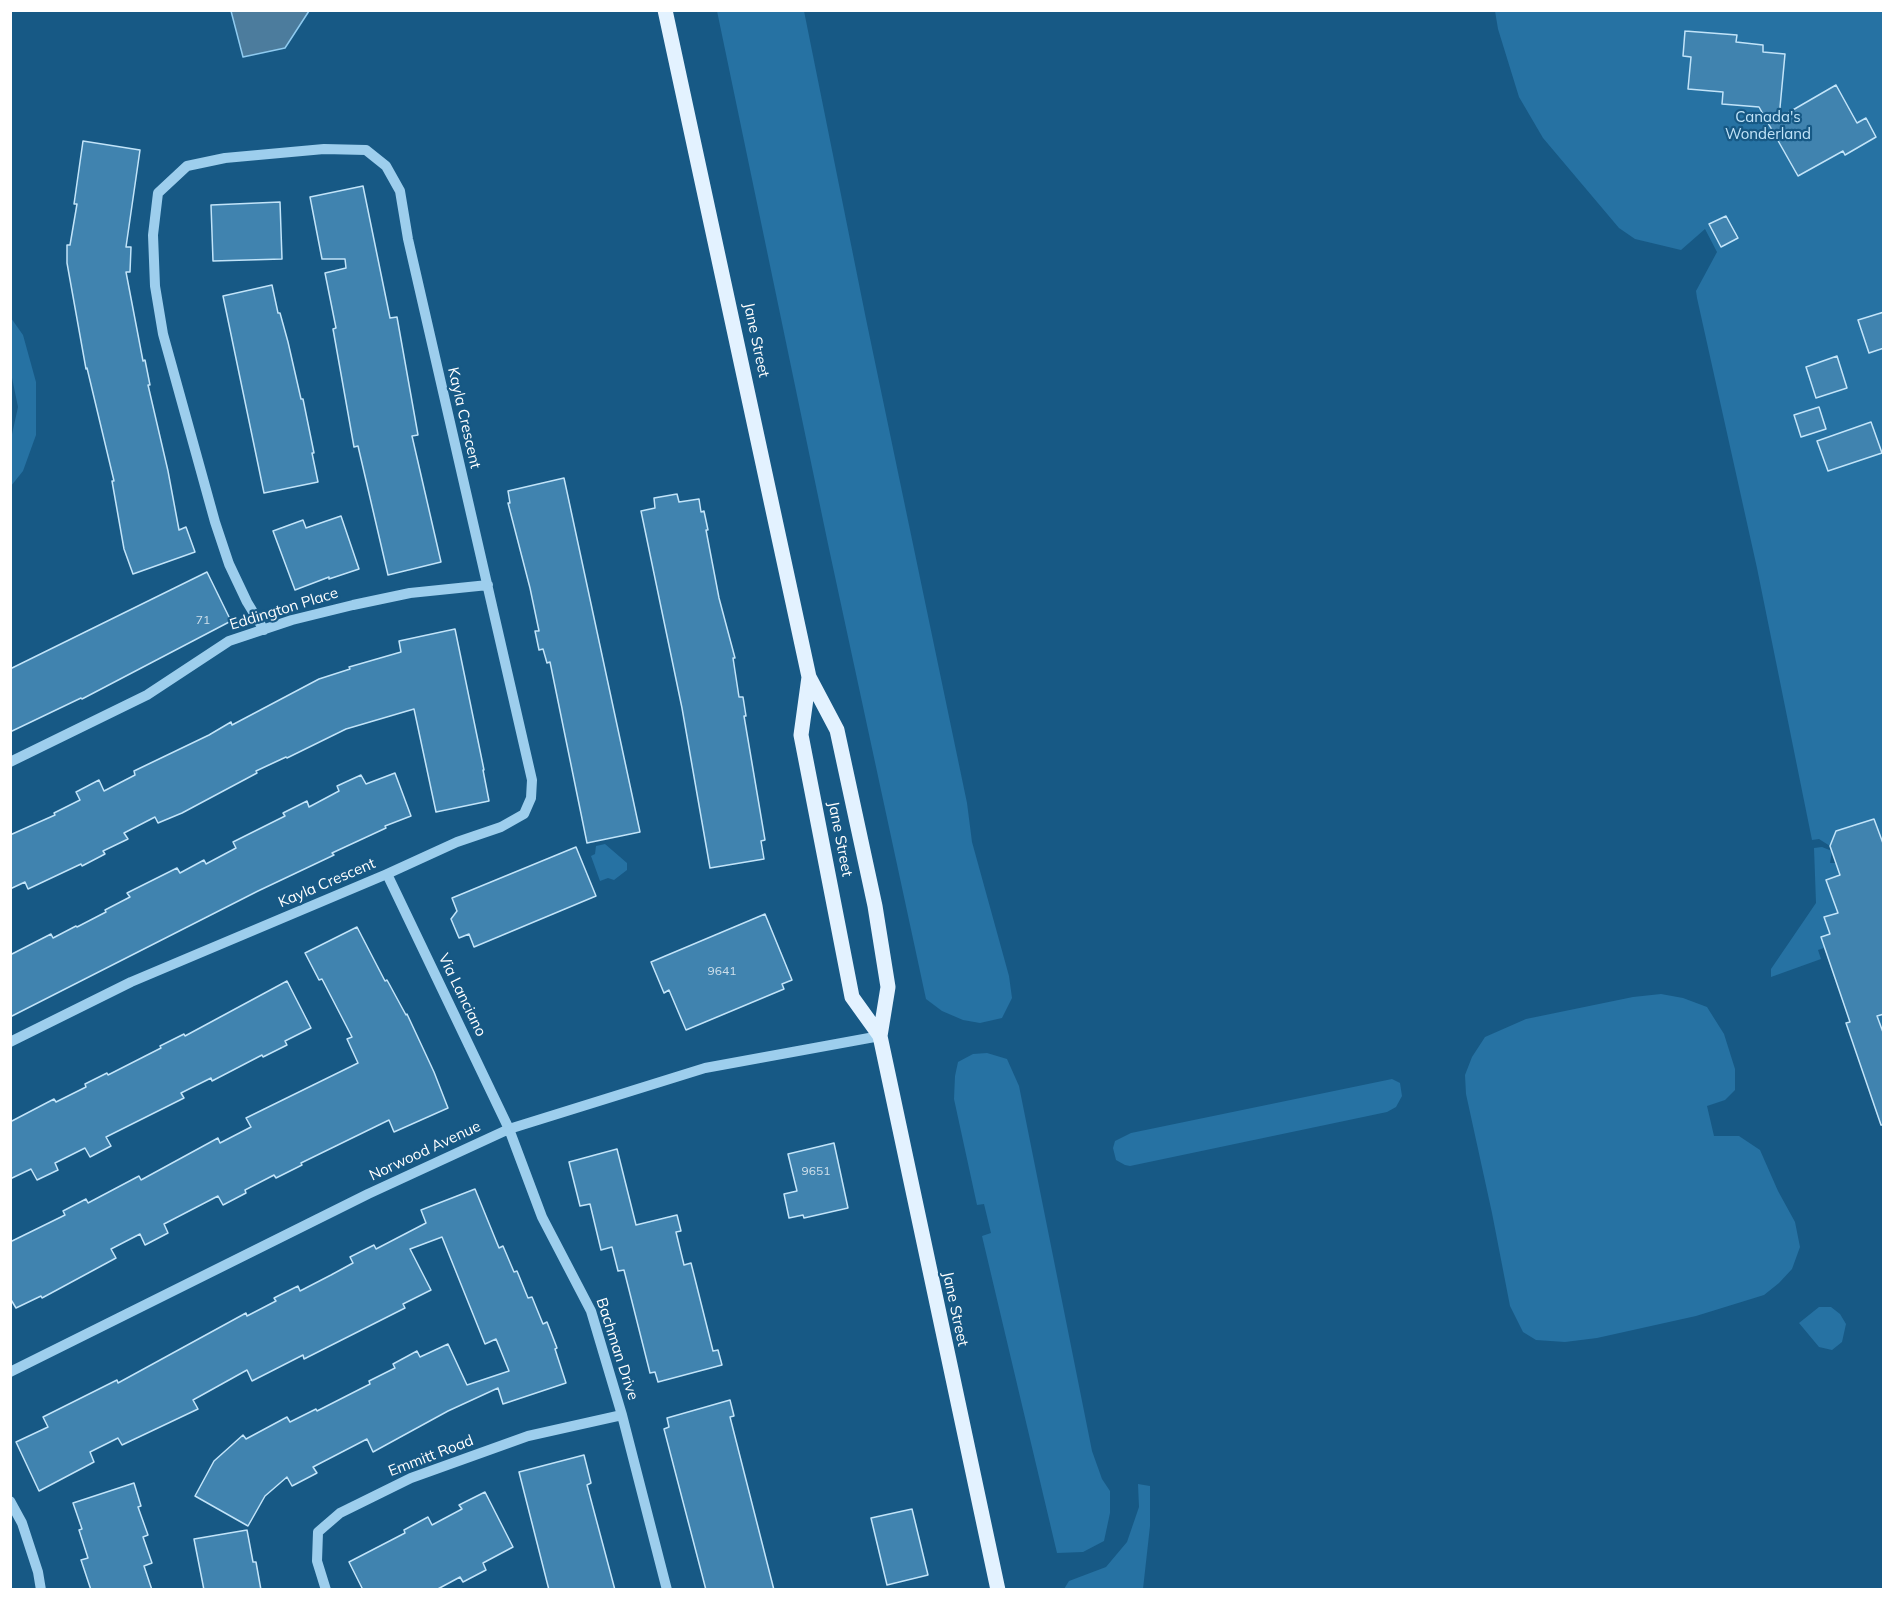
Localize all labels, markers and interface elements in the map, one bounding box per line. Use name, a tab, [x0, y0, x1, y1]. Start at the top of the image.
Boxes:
park label: Canada's Wonderland	[1725, 108, 1811, 143]
street label: Jane Street	[739, 301, 773, 379]
street label: Kayla Crescent	[444, 366, 484, 470]
street label: Eddington Place	[228, 584, 340, 634]
house number: 71	[196, 613, 210, 627]
street label: Jane Street	[824, 800, 856, 878]
street label: Kayla Crescent	[276, 854, 378, 912]
street label: Via Lanciano	[434, 950, 490, 1040]
house number: 9641	[708, 964, 736, 978]
street label: Norwood Avenue	[366, 1117, 484, 1185]
house number: 9651	[802, 1164, 830, 1178]
street label: Jane Street	[938, 1270, 972, 1348]
street label: Bachman Drive	[592, 1296, 642, 1402]
street label: Emmitt Road	[386, 1432, 476, 1480]

